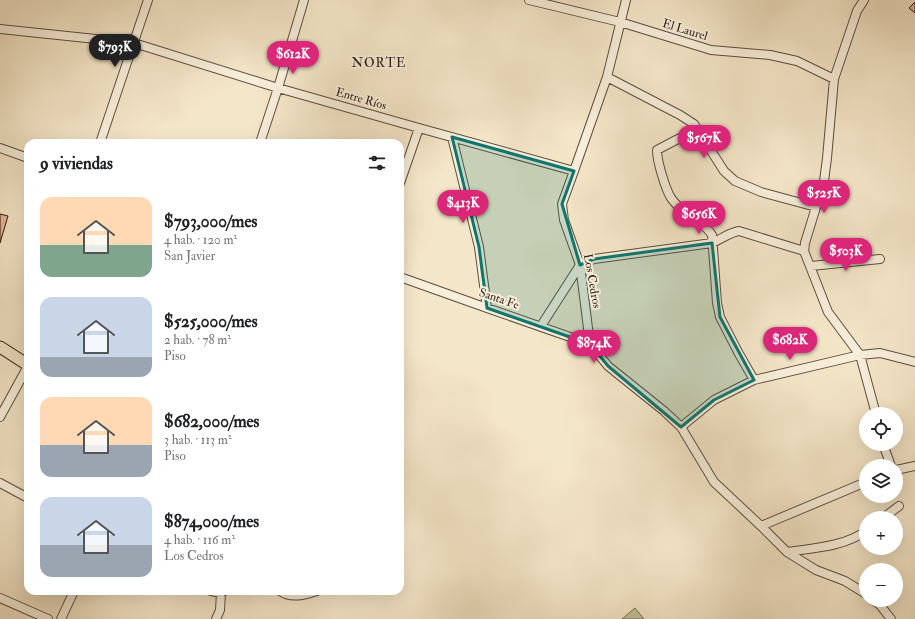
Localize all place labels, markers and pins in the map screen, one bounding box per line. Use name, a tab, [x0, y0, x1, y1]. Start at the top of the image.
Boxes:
pin: $793K	[87, 34, 143, 68]
pin: $612K	[265, 41, 321, 75]
pin: $567K	[676, 125, 732, 159]
pin: $525K	[796, 180, 852, 214]
pin: $413K	[435, 190, 491, 224]
pin: $656K	[671, 201, 727, 235]
pin: $503K	[818, 238, 874, 272]
pin: $682K	[762, 327, 818, 361]
pin: $874K	[566, 330, 622, 364]

